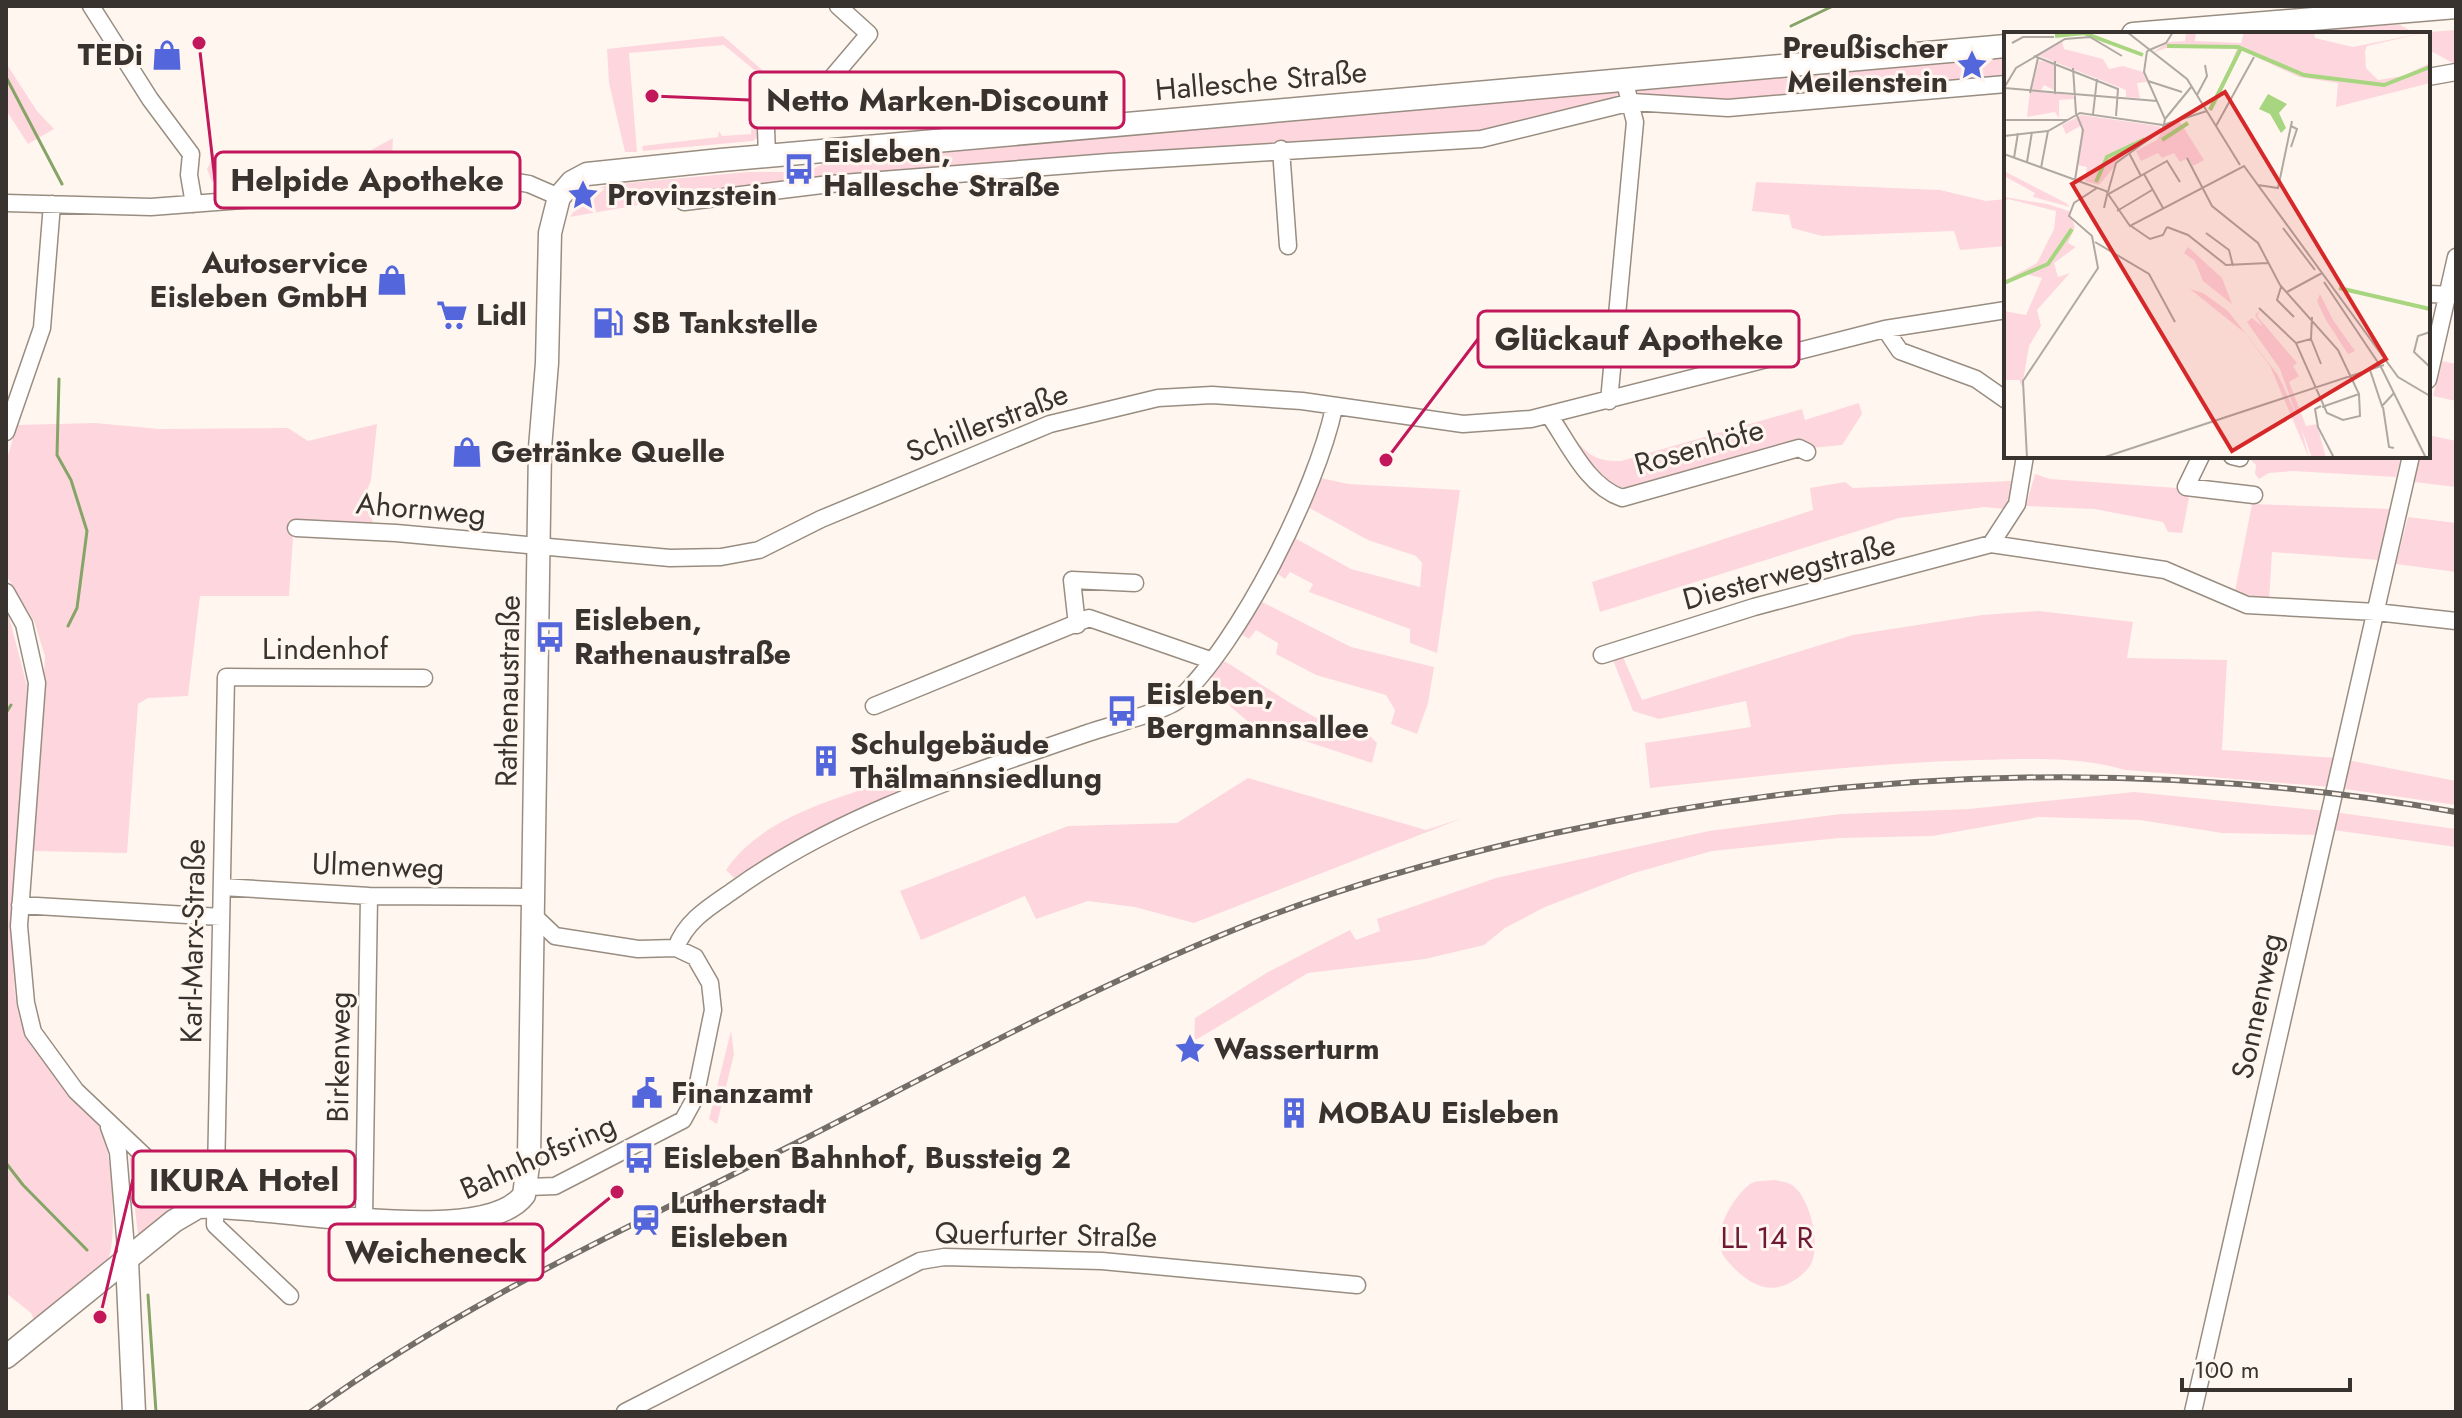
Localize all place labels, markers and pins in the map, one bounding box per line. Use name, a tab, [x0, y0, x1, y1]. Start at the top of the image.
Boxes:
place label: Preußischer Meilenstein	[1782, 26, 1949, 103]
place label: TEDi	[78, 33, 143, 76]
shop icon: TEDi	[150, 38, 184, 72]
place icon: Preußischer Meilenstein	[1955, 48, 1989, 82]
callout: Netto Marken-Discount	[750, 72, 1124, 128]
place label: Eisleben, Hallesche Straße	[823, 130, 1060, 207]
callout: Helpide Apotheke	[215, 152, 520, 208]
bus stop icon: Eisleben, Hallesche Straße	[782, 152, 816, 186]
place label: Provinzstein	[607, 173, 777, 216]
place icon: Provinzstein	[566, 178, 600, 212]
place label: Autoservice Eisleben GmbH	[150, 241, 368, 318]
shop icon: Autoservice Eisleben GmbH	[375, 263, 409, 297]
place label: Lidl	[476, 293, 527, 336]
supermarket icon: Lidl	[435, 298, 469, 332]
place label: SB Tankstelle	[632, 301, 818, 344]
fuel station icon: SB Tankstelle	[591, 306, 625, 340]
callout: Glückauf Apotheke	[1478, 311, 1799, 367]
place label: Getränke Quelle	[491, 430, 725, 473]
shop icon: Getränke Quelle	[450, 435, 484, 469]
place label: Eisleben, Rathenaustraße	[574, 598, 791, 675]
bus stop icon: Eisleben, Rathenaustraße	[533, 620, 567, 654]
place label: Eisleben, Bergmannsallee	[1146, 672, 1369, 749]
bus stop icon: Eisleben, Bergmannsallee	[1105, 694, 1139, 728]
place label: Schulgebäude Thälmannsiedlung	[850, 722, 1102, 799]
building icon: Schulgebäude Thälmannsiedlung	[809, 744, 843, 778]
place label: Wasserturm	[1214, 1027, 1380, 1070]
place icon: Wasserturm	[1173, 1032, 1207, 1066]
place label: Finanzamt	[671, 1071, 813, 1114]
public building icon: Finanzamt	[630, 1076, 664, 1110]
place label: MOBAU Eisleben	[1318, 1091, 1559, 1134]
building icon: MOBAU Eisleben	[1277, 1096, 1311, 1130]
place label: Eisleben Bahnhof, Bussteig 2	[663, 1136, 1071, 1179]
bus stop icon: Eisleben Bahnhof, Bussteig 2	[622, 1141, 656, 1175]
callout: IKURA Hotel	[133, 1151, 355, 1207]
place label: Lutherstadt Eisleben	[670, 1181, 827, 1258]
station icon: Lutherstadt Eisleben	[629, 1203, 663, 1237]
callout: Weicheneck	[329, 1224, 543, 1280]

